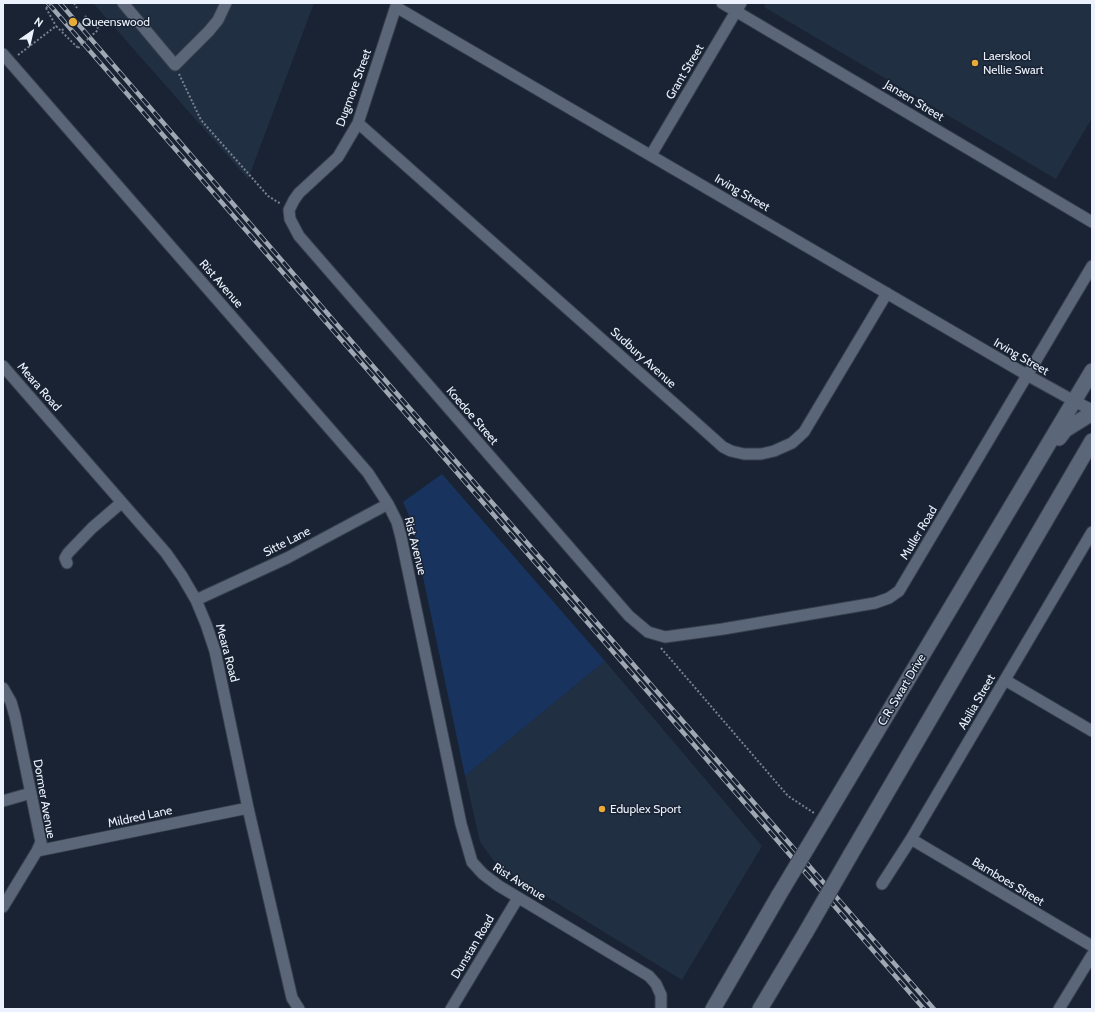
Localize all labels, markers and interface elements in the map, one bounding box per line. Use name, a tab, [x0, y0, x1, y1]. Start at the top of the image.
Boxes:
north arrow	[12, 12, 52, 52]
text: N	[32, 14, 46, 30]
place label: Queenswood	[82, 15, 150, 29]
marker: Queenswood	[67, 16, 79, 28]
street label: Grant Street	[663, 42, 707, 102]
street label: Dugmore Street	[333, 47, 375, 129]
place label: Laerskool Nellie Swart	[983, 49, 1044, 77]
marker: Laerskool Nellie Swart	[970, 58, 980, 68]
street label: Jansen Street	[882, 78, 946, 124]
street label: Irving Street	[712, 171, 772, 215]
street label: Rist Avenue	[196, 257, 246, 311]
street label: Sudbury Avenue	[607, 325, 679, 391]
street label: Irving Street	[991, 335, 1051, 379]
street label: Meara Road	[14, 360, 64, 414]
street label: Koedoe Street	[443, 384, 501, 448]
street label: Muller Road	[897, 504, 941, 562]
street label: Rist Avenue	[401, 515, 429, 577]
street label: Sitte Lane	[261, 524, 313, 560]
street label: Meara Road	[212, 622, 242, 684]
street label: C.R. Swart Drive	[875, 652, 929, 728]
street label: Abilia Street	[955, 672, 999, 732]
street label: Dormer Avenue	[30, 758, 58, 840]
place label: Eduplex Sport	[610, 802, 681, 816]
street label: Mildred Lane	[107, 803, 173, 831]
marker: Eduplex Sport	[597, 804, 607, 814]
street label: Bamboes Street	[969, 855, 1047, 909]
street label: Rist Avenue	[490, 860, 548, 904]
street label: Dunstan Road	[448, 912, 498, 982]

